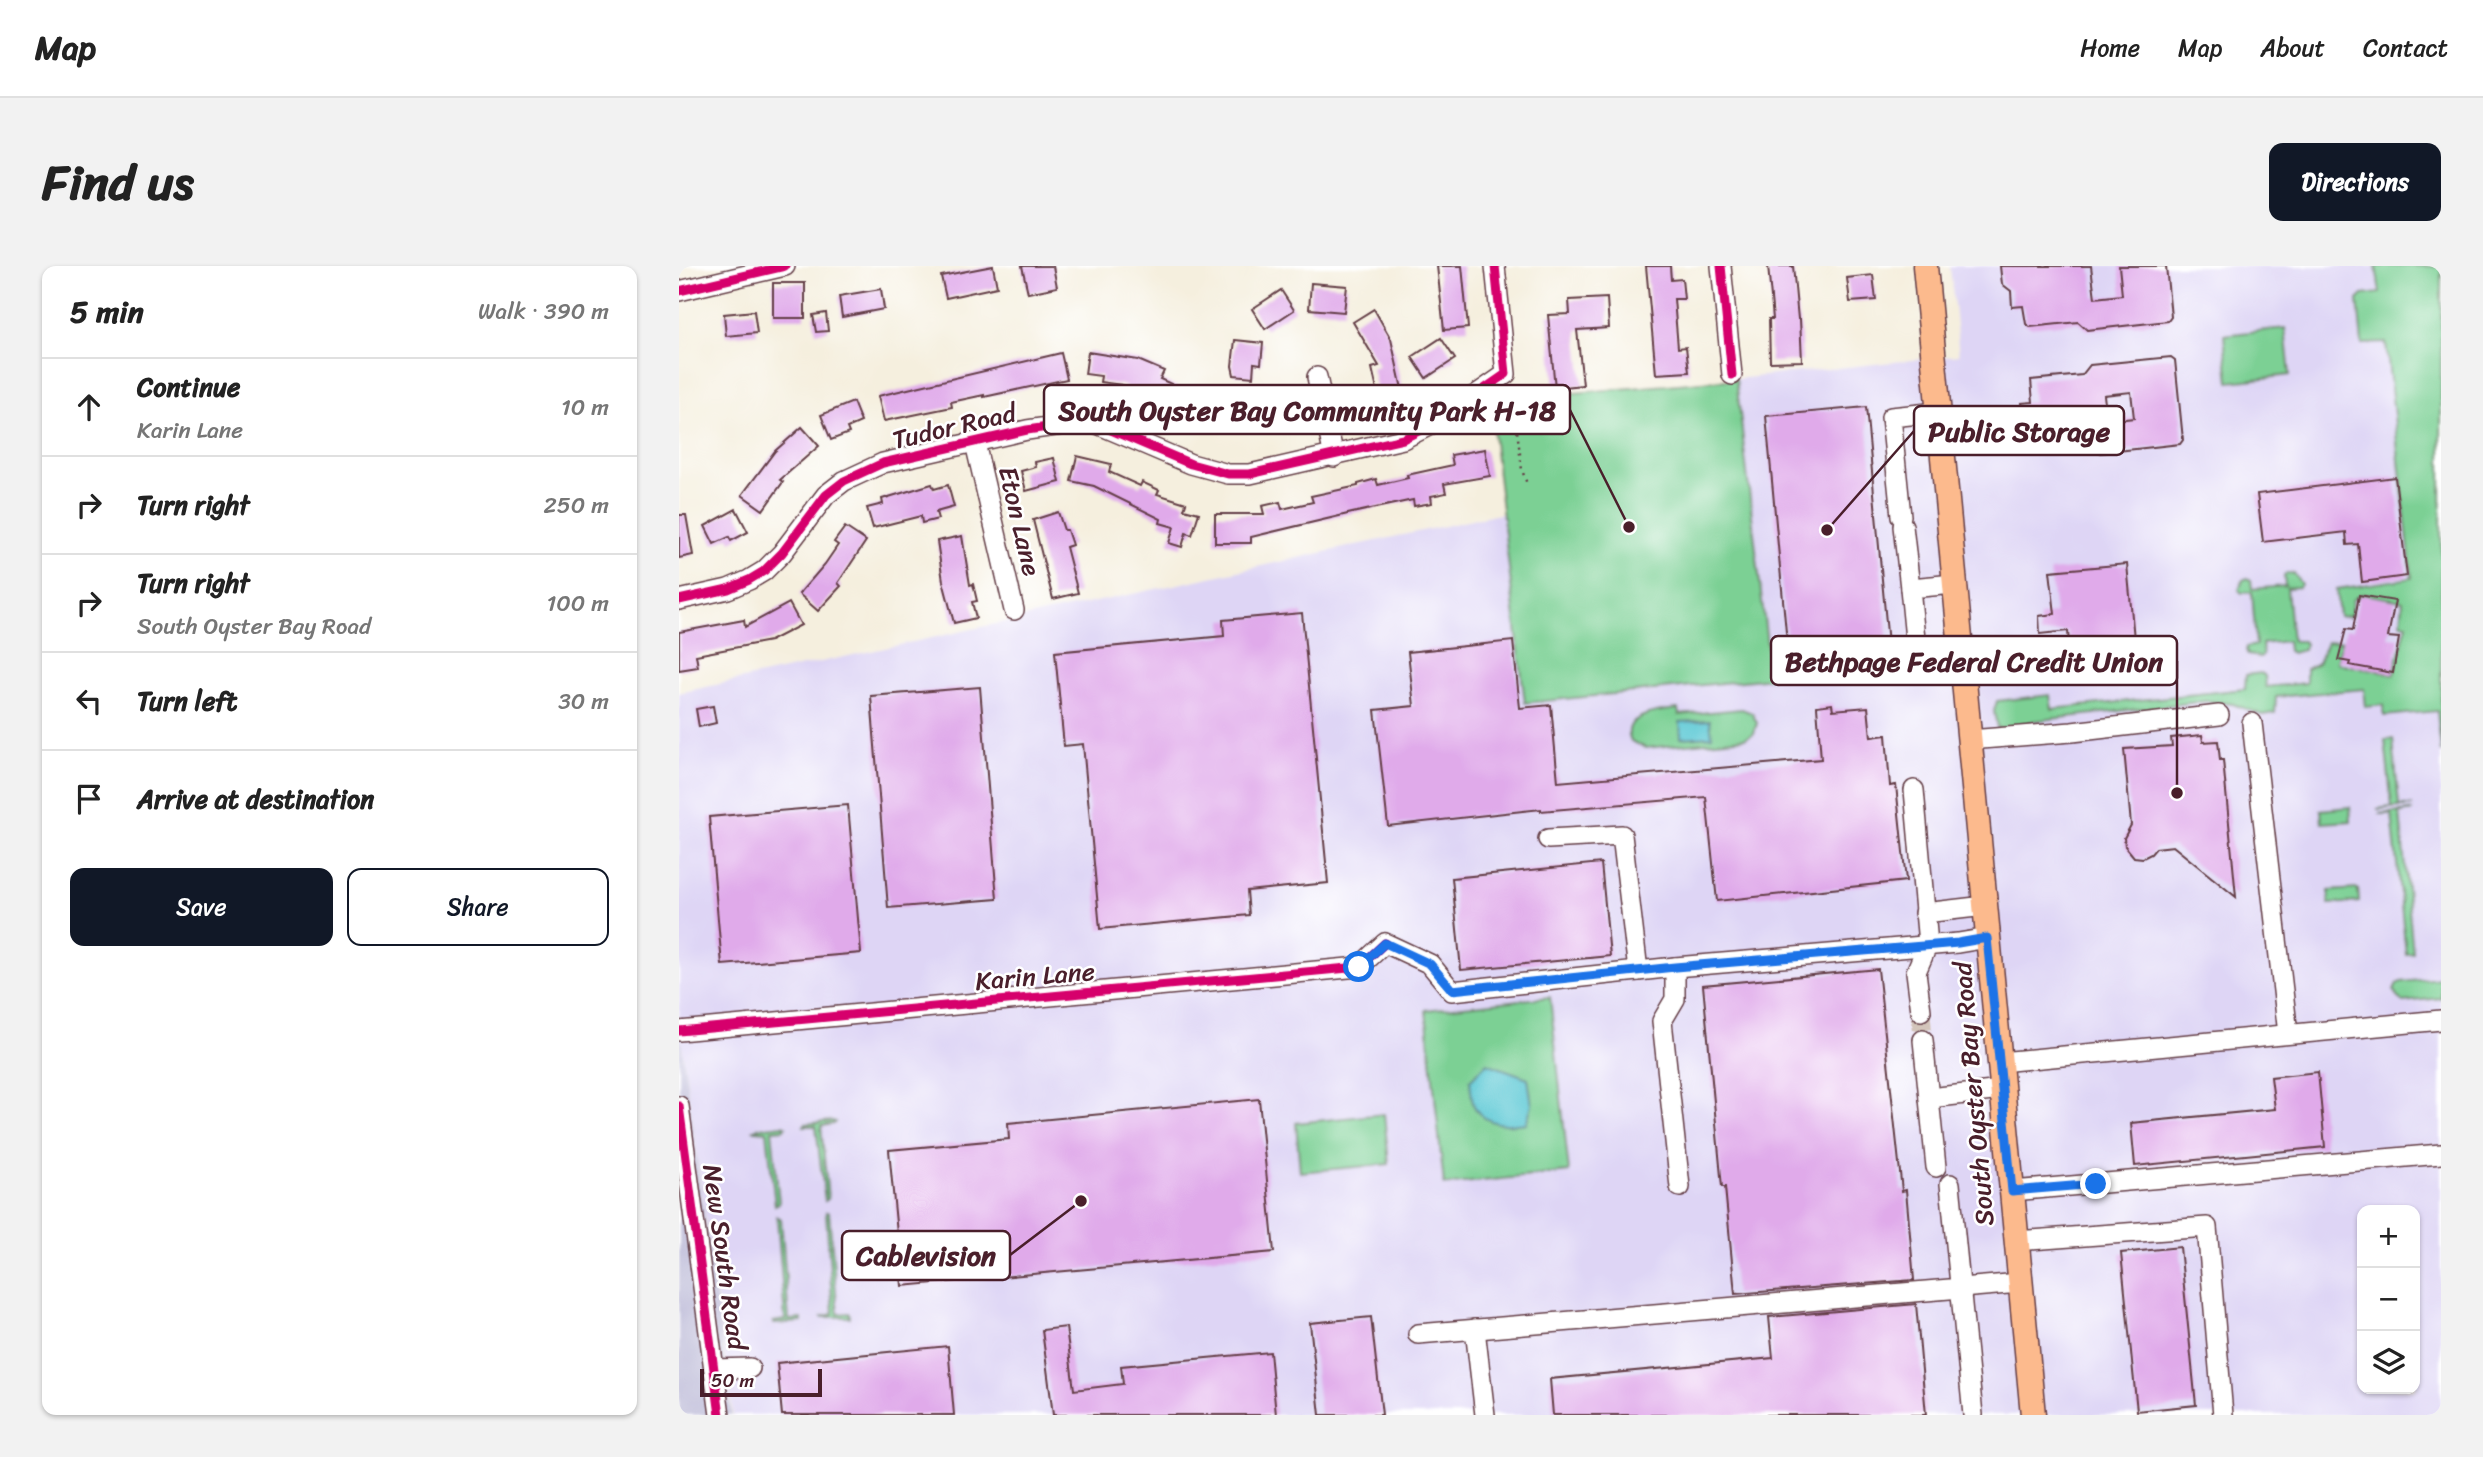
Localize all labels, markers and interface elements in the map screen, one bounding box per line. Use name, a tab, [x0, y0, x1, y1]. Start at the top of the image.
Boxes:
text: Map	[35, 19, 96, 77]
text: Home	[2080, 27, 2140, 69]
text: Map	[2178, 27, 2222, 69]
text: About	[2260, 27, 2325, 69]
text: Contact	[2363, 27, 2448, 69]
text: Find us	[42, 139, 194, 226]
button: Directions	[2269, 143, 2441, 221]
text: 5 min	[70, 285, 144, 339]
text: Walk · 390 m	[478, 291, 609, 332]
text: Continue	[137, 364, 240, 410]
callout: South Oyster Bay Community Park H-18	[1044, 385, 1570, 434]
text: South Oyster Bay Community Park H-18	[1057, 386, 1556, 435]
text: 10 m	[561, 387, 609, 428]
icon: ahead	[70, 388, 108, 426]
street label: Tudor Road	[888, 389, 1023, 463]
callout: Public Storage	[1914, 406, 2124, 455]
text: Public Storage	[1928, 407, 2111, 456]
text: Karin Lane	[137, 410, 243, 451]
street label: Eton Lane	[985, 462, 1055, 581]
text: Turn right	[137, 482, 250, 528]
text: 250 m	[543, 485, 609, 526]
icon: right	[70, 486, 108, 524]
text: Turn right	[137, 560, 250, 606]
text: 100 m	[546, 583, 609, 624]
icon: right	[70, 584, 108, 622]
text: South Oyster Bay Road	[137, 606, 371, 647]
callout: Bethpage Federal Credit Union	[1771, 636, 2177, 685]
text: Bethpage Federal Credit Union	[1785, 637, 2164, 686]
text: Turn left	[137, 678, 237, 724]
text: 30 m	[558, 681, 609, 722]
icon: left	[70, 682, 108, 720]
text: Arrive at destination	[137, 776, 374, 822]
icon: arrive	[70, 780, 108, 818]
button: Save	[70, 868, 333, 946]
button: Share	[347, 868, 609, 946]
street label: Karin Lane	[973, 948, 1097, 1004]
route start	[1343, 951, 1374, 982]
street label: South Oyster Bay Road	[1938, 958, 2007, 1228]
street label: New South Road	[689, 1161, 761, 1355]
route end	[2080, 1168, 2111, 1199]
map controls	[2357, 1205, 2420, 1394]
button: +	[2357, 1205, 2420, 1268]
callout: Cablevision	[842, 1231, 1010, 1280]
text: Cablevision	[855, 1231, 997, 1280]
button: −	[2357, 1268, 2420, 1331]
button: layers	[2357, 1331, 2420, 1394]
text: 50 m	[711, 1364, 754, 1397]
scale bar	[700, 1366, 823, 1398]

